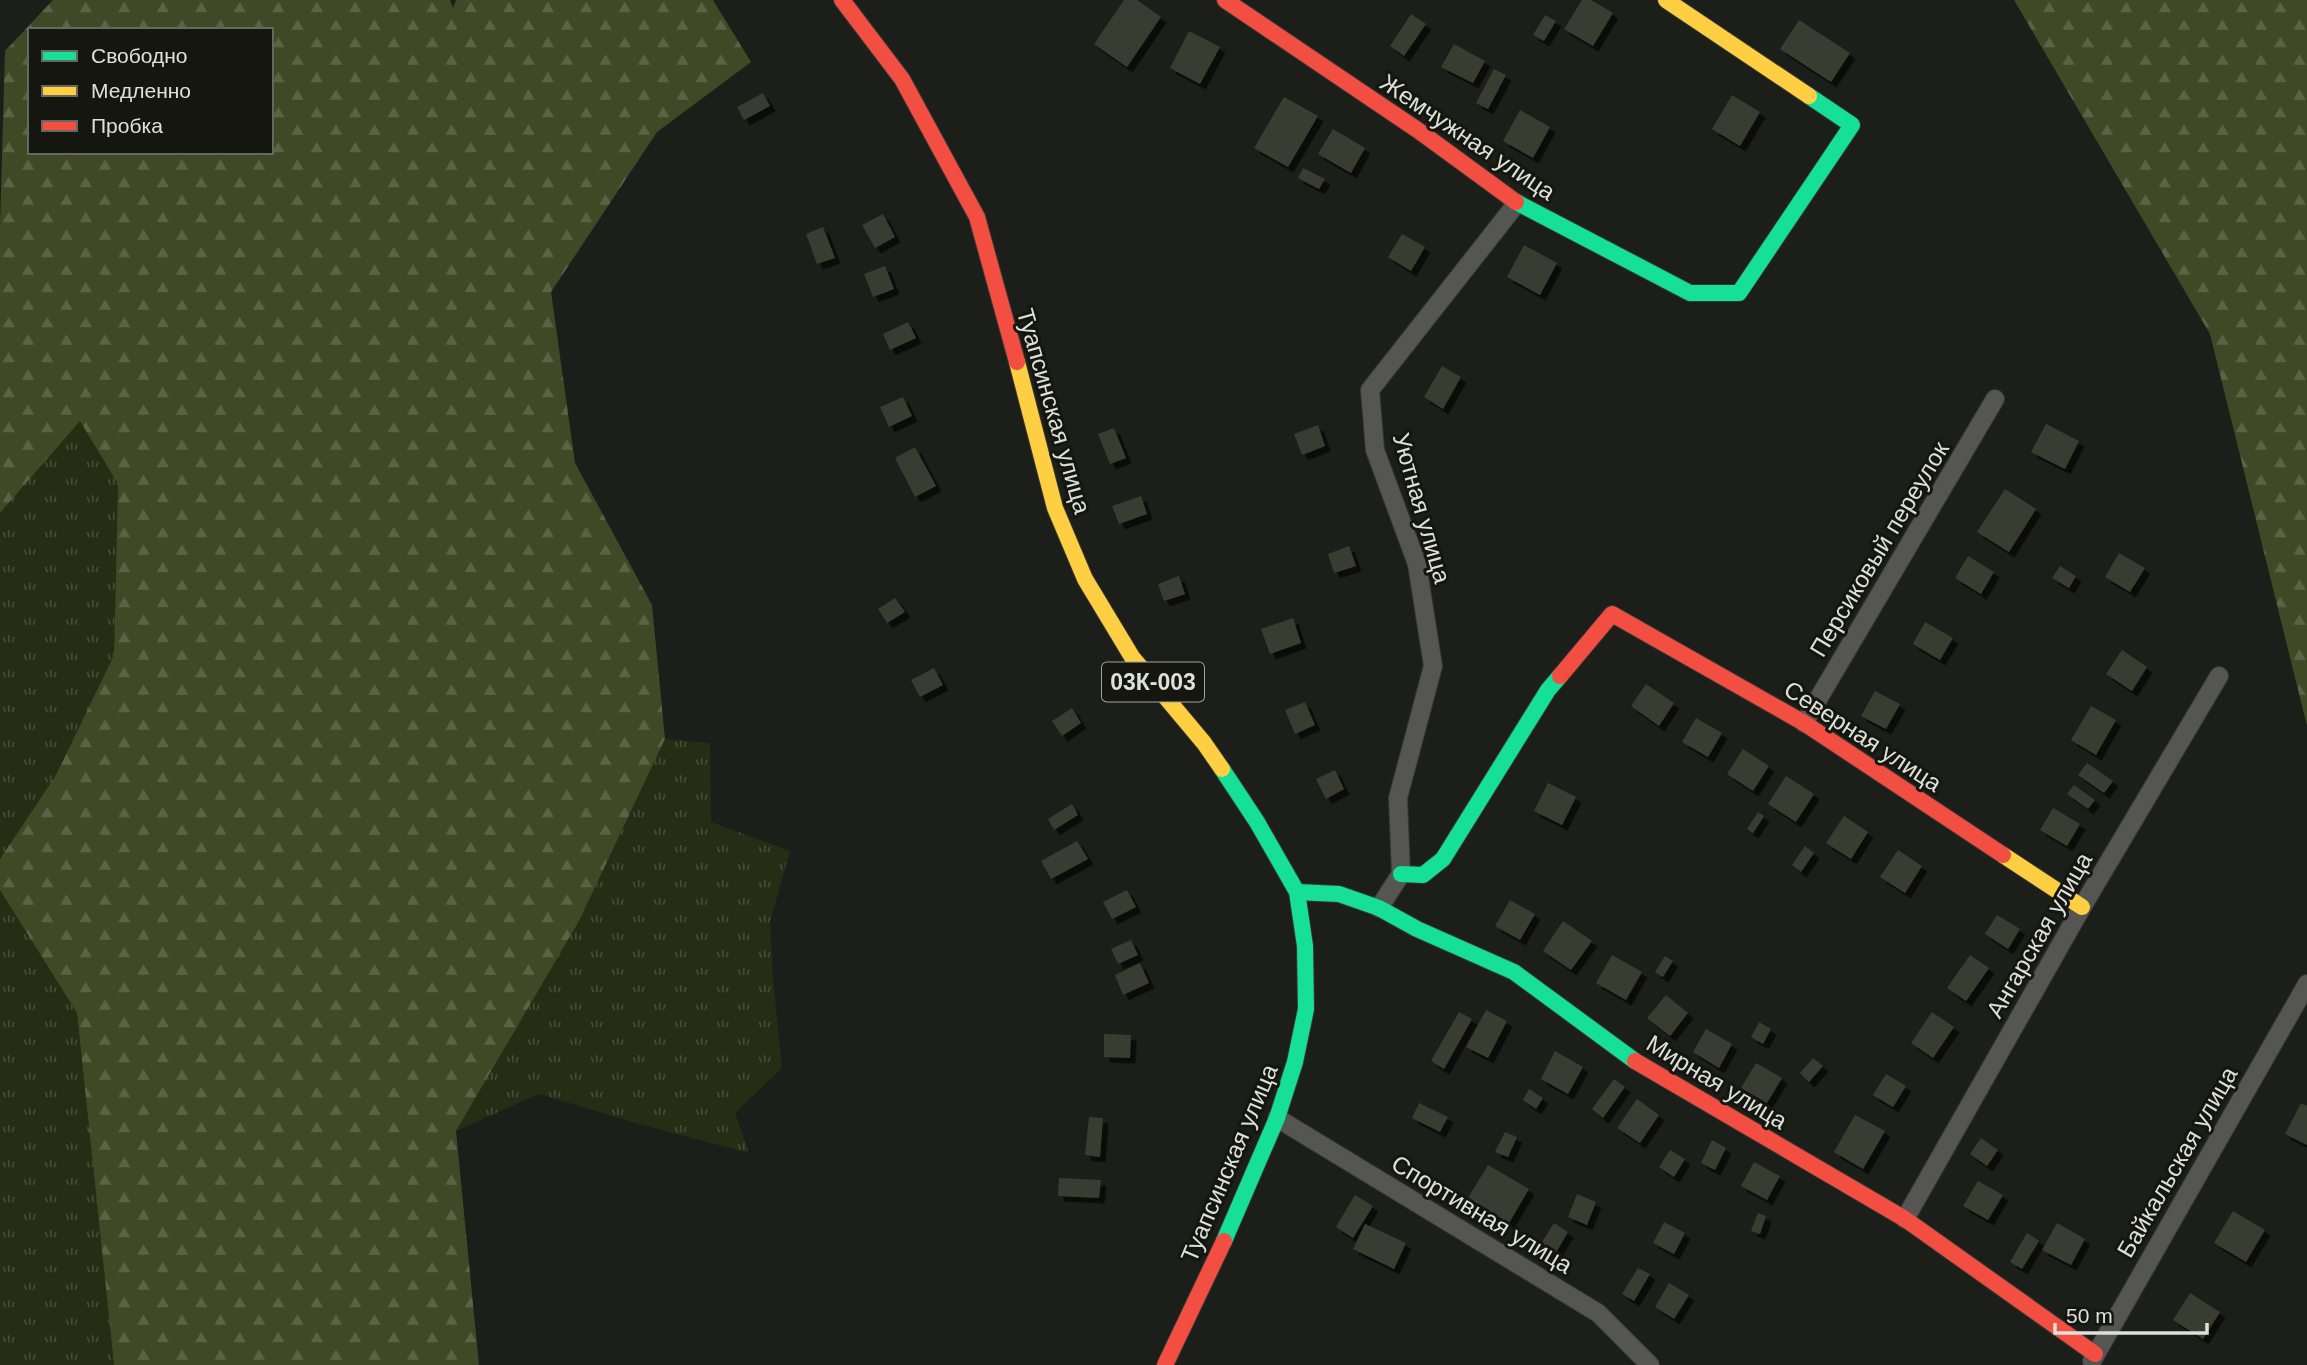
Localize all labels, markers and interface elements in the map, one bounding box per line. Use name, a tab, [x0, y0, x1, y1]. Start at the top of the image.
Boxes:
legend	[28, 28, 273, 154]
text: Свободно	[91, 44, 188, 67]
street label: Жемчужная улица	[1376, 69, 1561, 206]
text: Медленно	[91, 79, 191, 102]
text: Пробка	[91, 114, 163, 137]
street label: Туапсинская улица	[1012, 305, 1096, 517]
street label: Уютная улица	[1388, 430, 1457, 587]
street label: Персиковый переулок	[1804, 436, 1954, 661]
road number: 03К-003	[1102, 662, 1204, 702]
street label: Северная улица	[1779, 675, 1947, 797]
street label: Ангарская улица	[1981, 847, 2098, 1022]
street label: Мирная улица	[1642, 1029, 1793, 1135]
street label: Туапсинская улица	[1175, 1060, 1283, 1266]
street label: Байкальская улица	[2111, 1061, 2243, 1262]
street label: Спортивная улица	[1387, 1149, 1578, 1279]
scale bar	[2055, 1292, 2207, 1336]
text: 50 m	[2066, 1304, 2113, 1327]

